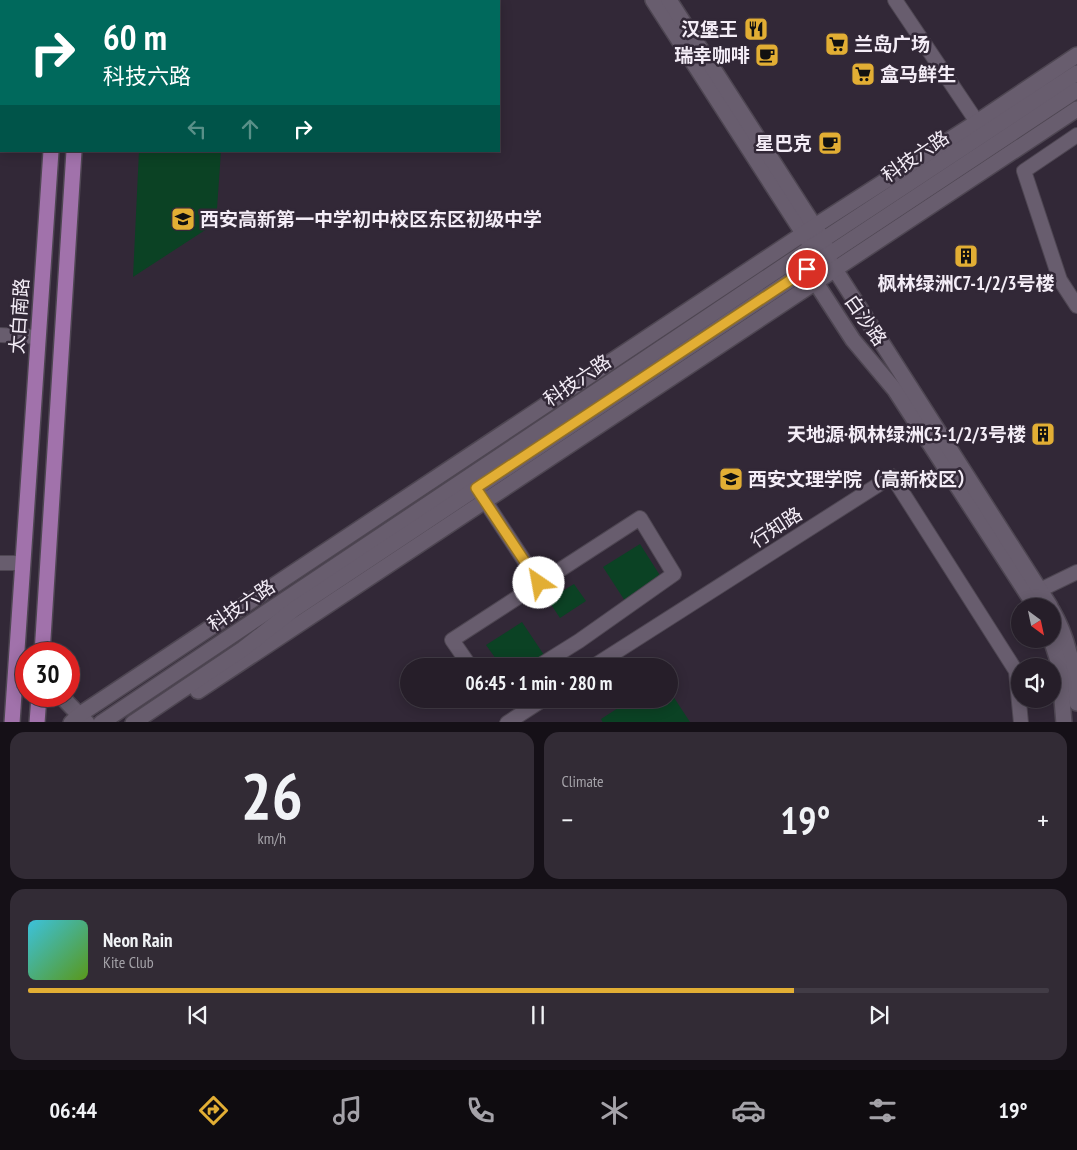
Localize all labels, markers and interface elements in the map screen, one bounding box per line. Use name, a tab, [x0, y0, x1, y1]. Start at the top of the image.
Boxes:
text: 60 m	[103, 14, 167, 60]
restaurant icon: 汉堡王	[743, 16, 769, 42]
place label: 汉堡王	[681, 17, 738, 41]
icon: right	[20, 20, 85, 85]
supermarket icon: 兰岛广场	[824, 31, 850, 57]
place label: 兰岛广场	[854, 32, 930, 56]
cafe icon: 瑞幸咖啡	[754, 42, 780, 68]
place label: 瑞幸咖啡	[674, 43, 750, 67]
supermarket icon: 盒马鲜生	[850, 61, 876, 87]
text: 科技六路	[103, 62, 191, 90]
place label: 盒马鲜生	[880, 62, 956, 86]
icon: left	[183, 115, 211, 143]
icon: ahead	[236, 115, 264, 143]
icon: right	[289, 115, 317, 143]
street label: 科技六路	[877, 125, 953, 187]
cafe icon: 星巴克	[817, 130, 843, 156]
place label: 星巴克	[755, 131, 812, 155]
school or university icon: 西安高新第一中学初中校区东区初级中学	[170, 206, 196, 232]
place label: 西安高新第一中学初中校区东区初级中学	[200, 207, 542, 231]
building icon: 枫林绿洲C7-1/2/3号楼	[953, 243, 979, 269]
pin	[786, 248, 828, 290]
icon: arrive	[793, 255, 821, 283]
place label: 枫林绿洲C7-1/2/3号楼	[878, 271, 1054, 295]
street label: 太白南路	[4, 277, 34, 355]
street label: 白沙路	[840, 290, 892, 350]
street label: 科技六路	[539, 349, 615, 411]
building icon: 天地源·枫林绿洲C3-1/2/3号楼	[1030, 421, 1056, 447]
place label: 天地源·枫林绿洲C3-1/2/3号楼	[787, 422, 1026, 446]
school or university icon: 西安文理学院（高新校区）	[718, 466, 744, 492]
place label: 西安文理学院（高新校区）	[748, 467, 976, 491]
street label: 行知路	[746, 501, 806, 553]
position arrow	[512, 556, 564, 608]
street label: 科技六路	[203, 574, 279, 636]
north arrow	[1011, 598, 1061, 648]
map controls	[1011, 598, 1061, 708]
speed limit sign: 30	[15, 642, 80, 707]
button: sound	[1011, 658, 1061, 708]
text: 06:45 · 1 min · 280 m	[466, 671, 612, 695]
text: 26	[241, 753, 303, 837]
text: Climate	[562, 771, 604, 791]
text: 19°	[780, 795, 830, 844]
text: −	[562, 801, 573, 838]
text: +	[1037, 801, 1049, 838]
text: km/h	[258, 828, 286, 848]
text: Neon Rain	[103, 928, 172, 952]
text: Kite Club	[103, 952, 154, 972]
icon: previous	[184, 1001, 212, 1029]
icon: pause	[524, 1001, 552, 1029]
icon: next	[865, 1001, 893, 1029]
icon: directions	[196, 1093, 231, 1128]
icon: music	[330, 1093, 365, 1128]
icon: phone	[463, 1093, 498, 1128]
icon: climate	[597, 1093, 632, 1128]
icon: car	[731, 1093, 766, 1128]
icon: filters	[865, 1093, 900, 1128]
text: 06:44	[49, 1096, 97, 1124]
text: 19°	[998, 1096, 1028, 1124]

